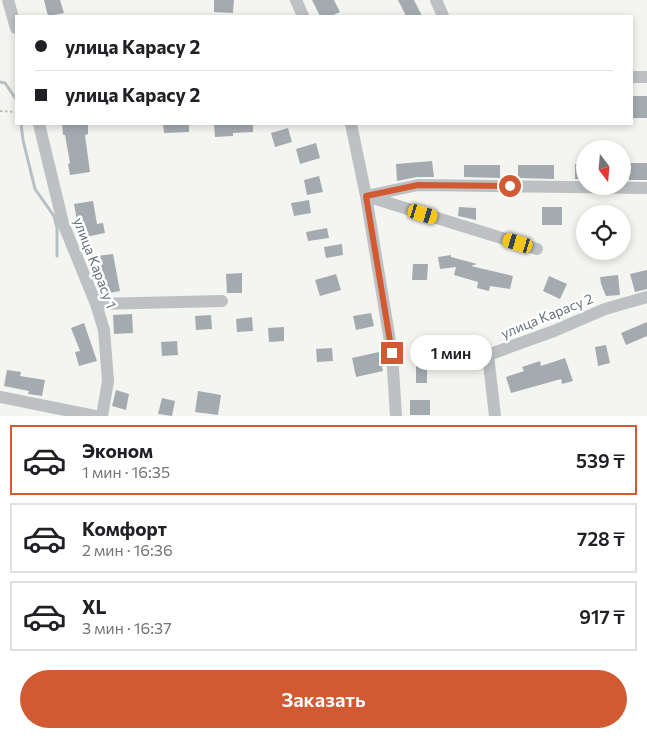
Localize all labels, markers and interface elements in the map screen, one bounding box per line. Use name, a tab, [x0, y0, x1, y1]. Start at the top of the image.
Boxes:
text: улица Карасу 2	[65, 35, 200, 58]
text: улица Карасу 2	[65, 83, 200, 106]
north arrow	[576, 140, 631, 195]
map controls	[576, 140, 631, 260]
route start	[499, 175, 521, 197]
car	[406, 202, 439, 226]
button: locate	[576, 205, 631, 260]
street label: улица Карасу 1	[70, 215, 121, 311]
car	[501, 231, 534, 255]
street label: улица Карасу 2	[498, 289, 595, 342]
callout: 1 мин	[410, 336, 492, 370]
route end	[381, 342, 403, 364]
text: 1 мин	[431, 343, 471, 362]
icon: car	[22, 438, 67, 483]
text: Эконом	[82, 439, 153, 462]
text: 539 ₸	[576, 449, 625, 472]
text: 1 мин · 16:35	[82, 462, 170, 481]
icon: car	[22, 516, 67, 561]
text: Комфорт	[82, 517, 167, 540]
text: 728 ₸	[577, 527, 625, 550]
text: 2 мин · 16:36	[82, 540, 173, 559]
icon: car	[22, 594, 67, 639]
text: XL	[82, 595, 107, 618]
text: 917 ₸	[579, 605, 625, 628]
text: 3 мин · 16:37	[82, 618, 172, 637]
button: Заказать	[20, 670, 627, 728]

